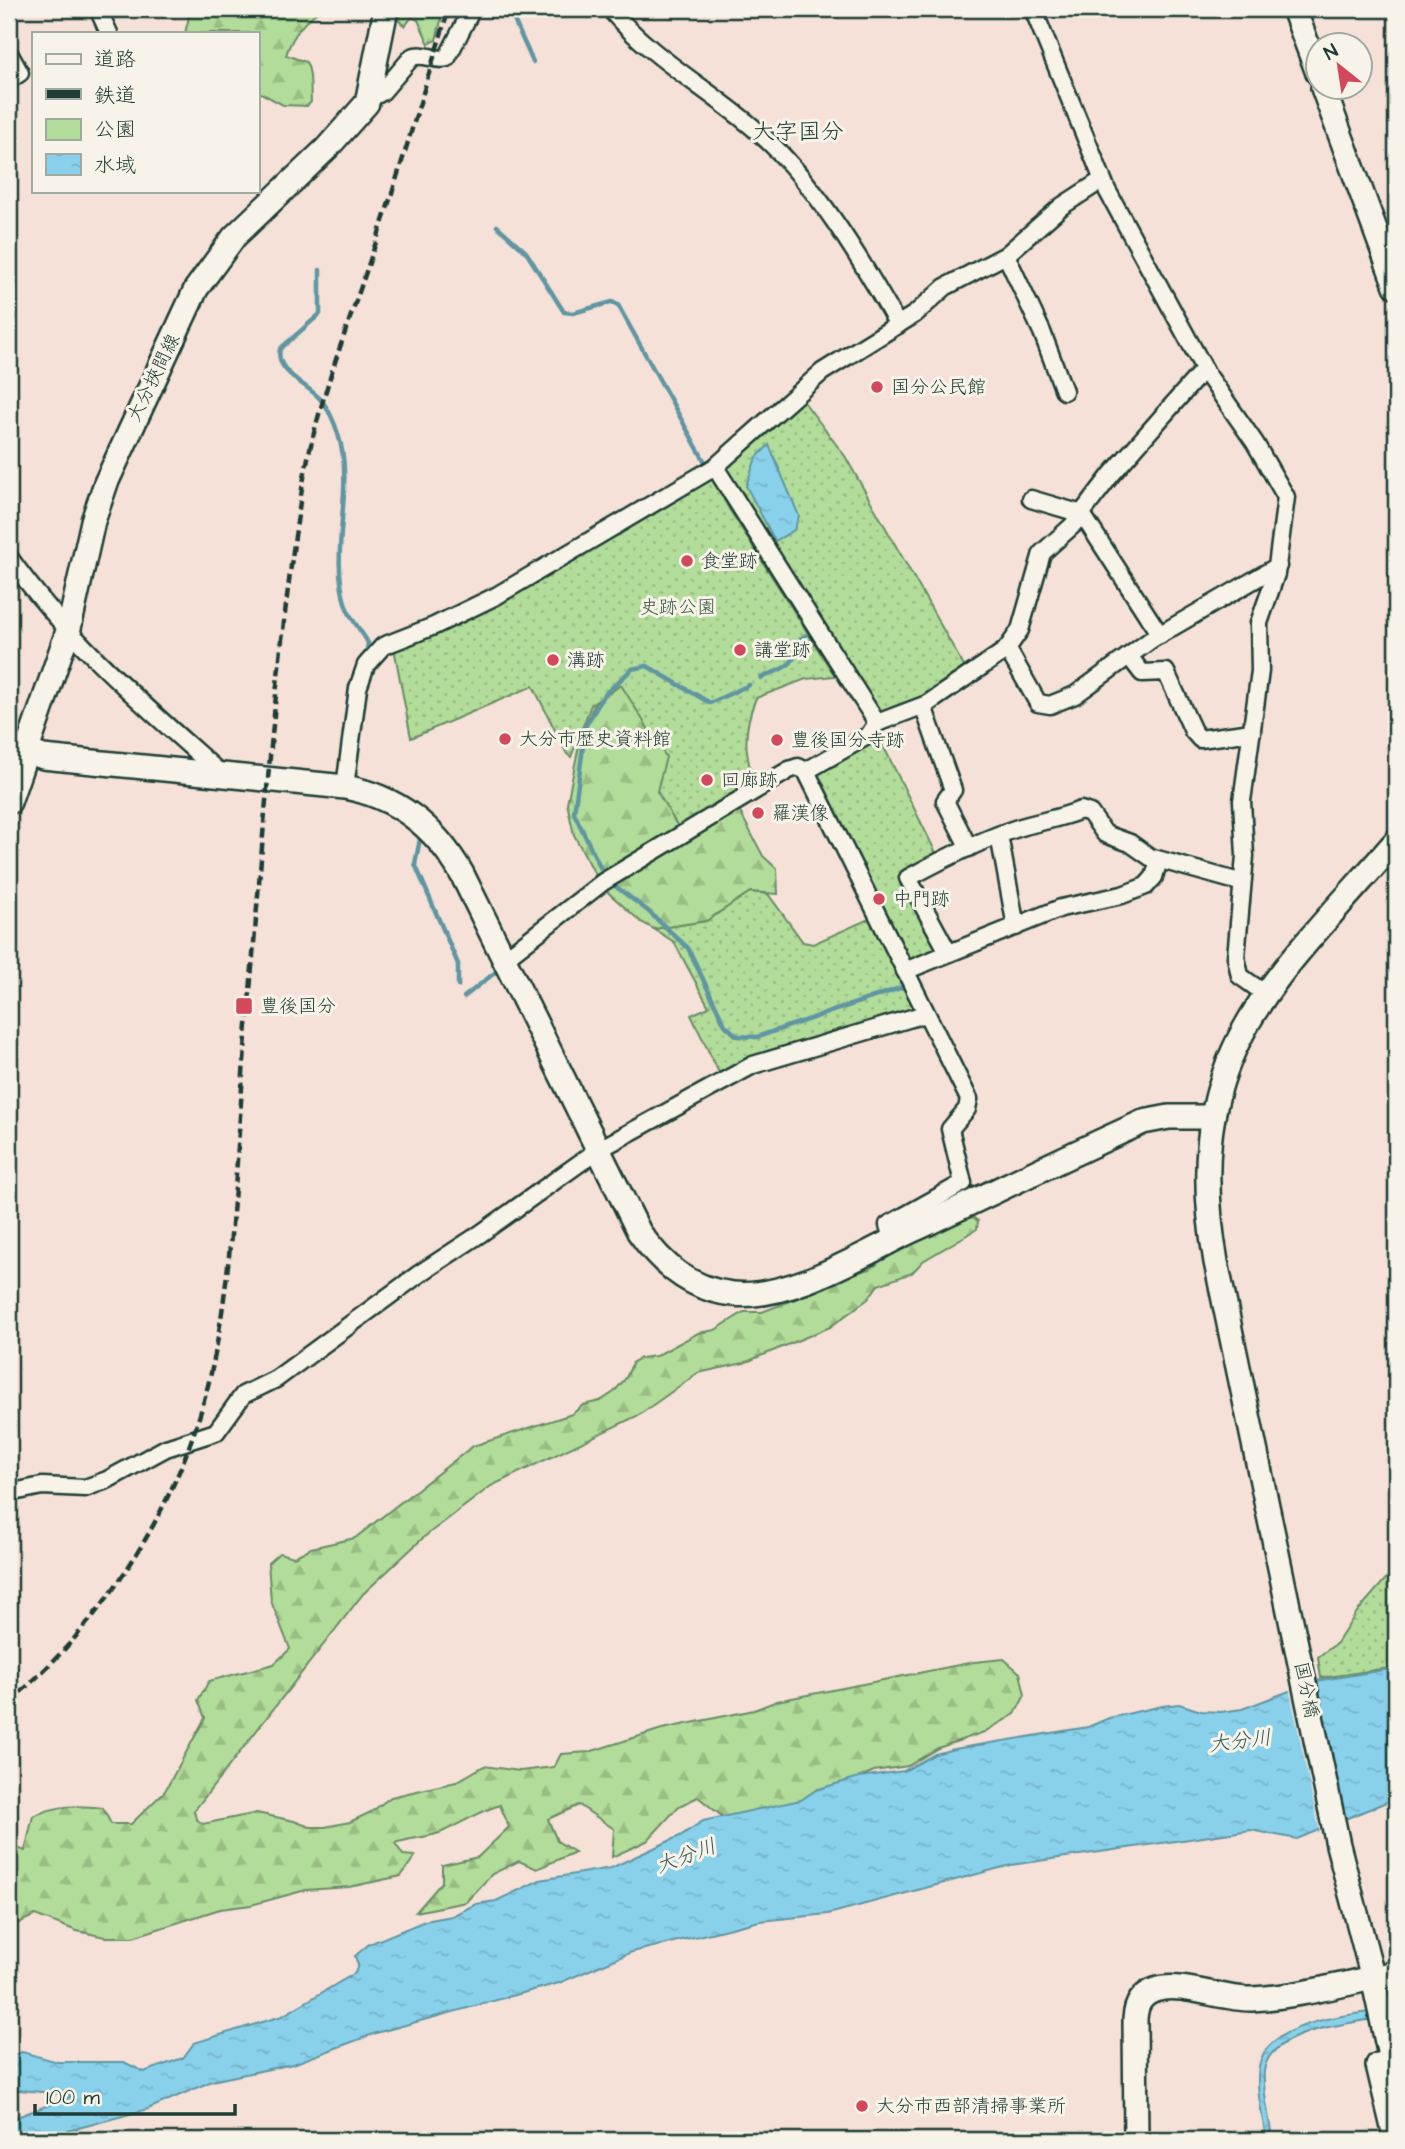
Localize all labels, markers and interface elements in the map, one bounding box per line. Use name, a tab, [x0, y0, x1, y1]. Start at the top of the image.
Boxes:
legend	[32, 32, 259, 192]
north arrow	[1304, 32, 1374, 102]
text: N	[1319, 38, 1343, 67]
text: 道路	[94, 45, 136, 74]
text: 鉄道	[94, 81, 136, 110]
text: 公園	[94, 115, 136, 144]
district label: 大字国分	[752, 116, 844, 148]
text: 水域	[94, 151, 136, 180]
street label: 大分挾間線	[121, 329, 187, 427]
place label: 国分公民館	[891, 374, 986, 401]
marker: 国分公民館	[869, 379, 885, 395]
place label: 食堂跡	[701, 548, 758, 575]
marker: 食堂跡	[679, 553, 695, 569]
park label: 史跡公園	[640, 594, 716, 621]
place label: 講堂跡	[754, 637, 811, 664]
marker: 講堂跡	[732, 642, 748, 658]
place label: 溝跡	[567, 647, 605, 674]
marker: 溝跡	[545, 652, 561, 668]
place label: 大分市歴史資料館	[519, 726, 671, 753]
place label: 豊後国分寺跡	[791, 727, 905, 754]
marker: 大分市歴史資料館	[497, 731, 513, 747]
marker: 豊後国分寺跡	[769, 732, 785, 748]
place label: 回廊跡	[721, 767, 778, 794]
marker: 回廊跡	[699, 772, 715, 788]
place label: 羅漢像	[772, 800, 829, 827]
marker: 羅漢像	[750, 805, 766, 821]
place label: 中門跡	[893, 886, 950, 913]
marker: 中門跡	[871, 891, 887, 907]
place label: 豊後国分	[260, 993, 336, 1020]
marker: 豊後国分	[234, 996, 254, 1016]
street label: 国分橋	[1287, 1659, 1325, 1721]
water label: 大分川	[1207, 1723, 1273, 1759]
water label: 大分川	[651, 1832, 721, 1880]
scale bar	[35, 2072, 234, 2116]
text: 100 m	[46, 2083, 101, 2112]
place label: 大分市西部清掃事業所	[876, 2093, 1066, 2120]
marker: 大分市西部清掃事業所	[854, 2098, 870, 2114]

